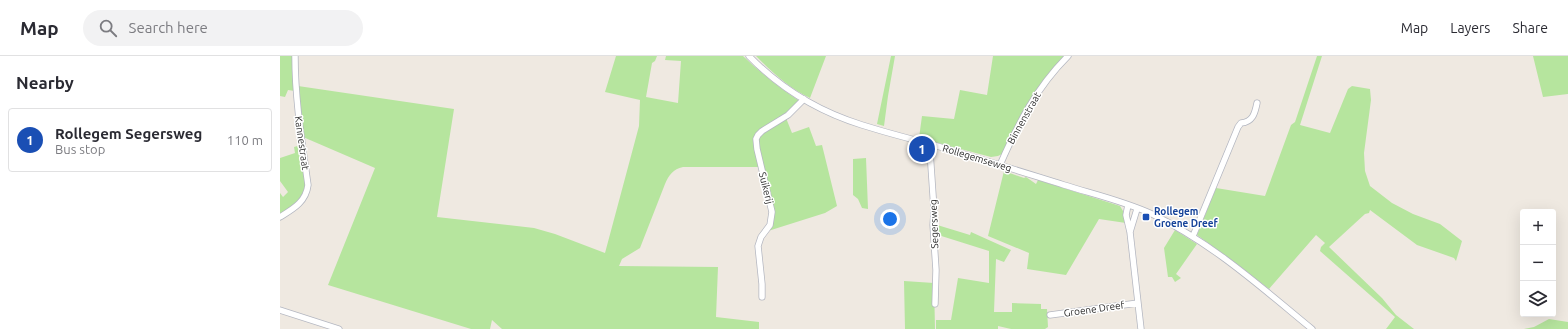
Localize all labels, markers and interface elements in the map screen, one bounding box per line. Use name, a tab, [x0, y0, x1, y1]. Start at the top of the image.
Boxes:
search box	[83, 10, 363, 46]
text: Map	[20, 17, 59, 39]
icon: search	[97, 17, 119, 39]
text: Search here	[129, 19, 208, 36]
text: Map	[1401, 20, 1428, 36]
text: Layers	[1450, 20, 1490, 36]
text: Share	[1512, 20, 1548, 36]
text: Nearby	[16, 73, 74, 92]
street label: Binnenstraat	[1005, 90, 1043, 146]
street label: Kannestraat	[293, 115, 311, 171]
text: Rollegem Segersweg	[55, 125, 202, 142]
text: 1	[26, 133, 34, 147]
text: 110 m	[227, 133, 263, 147]
pin: 1	[909, 134, 935, 164]
text: Bus stop	[55, 142, 105, 156]
street label: Rollegemseweg	[941, 142, 1013, 174]
street label: Suikerij	[757, 171, 775, 205]
street label: Segersweg	[928, 199, 940, 249]
place label: Rollegem Groene Dreef	[1154, 206, 1219, 229]
your location	[880, 209, 900, 229]
map controls	[1520, 209, 1556, 317]
button: +	[1520, 209, 1556, 245]
marker: Rollegem Groene Dreef	[1141, 212, 1151, 222]
button: −	[1520, 245, 1556, 281]
button: layers	[1520, 281, 1556, 317]
street label: Groene Dreef	[1063, 299, 1125, 319]

